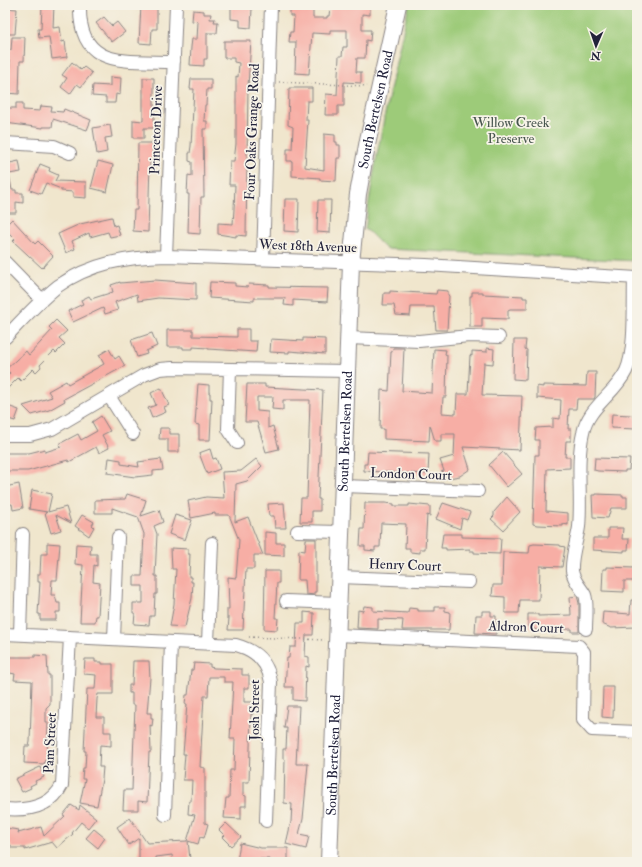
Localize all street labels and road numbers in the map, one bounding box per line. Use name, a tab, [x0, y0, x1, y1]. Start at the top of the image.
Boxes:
street label: South Bertelsen Road	[354, 48, 396, 170]
street label: Four Oaks Grange Road	[241, 63, 263, 201]
street label: Princeton Drive	[146, 85, 166, 175]
street label: West 18th Avenue	[258, 236, 357, 256]
street label: South Bertelsen Road	[334, 370, 356, 492]
street label: London Court	[370, 464, 453, 484]
street label: Henry Court	[368, 555, 442, 576]
street label: Aldron Court	[487, 617, 564, 637]
street label: Josh Street	[246, 679, 263, 741]
street label: South Bertelsen Road	[322, 694, 344, 816]
street label: Pam Street	[40, 712, 60, 774]

